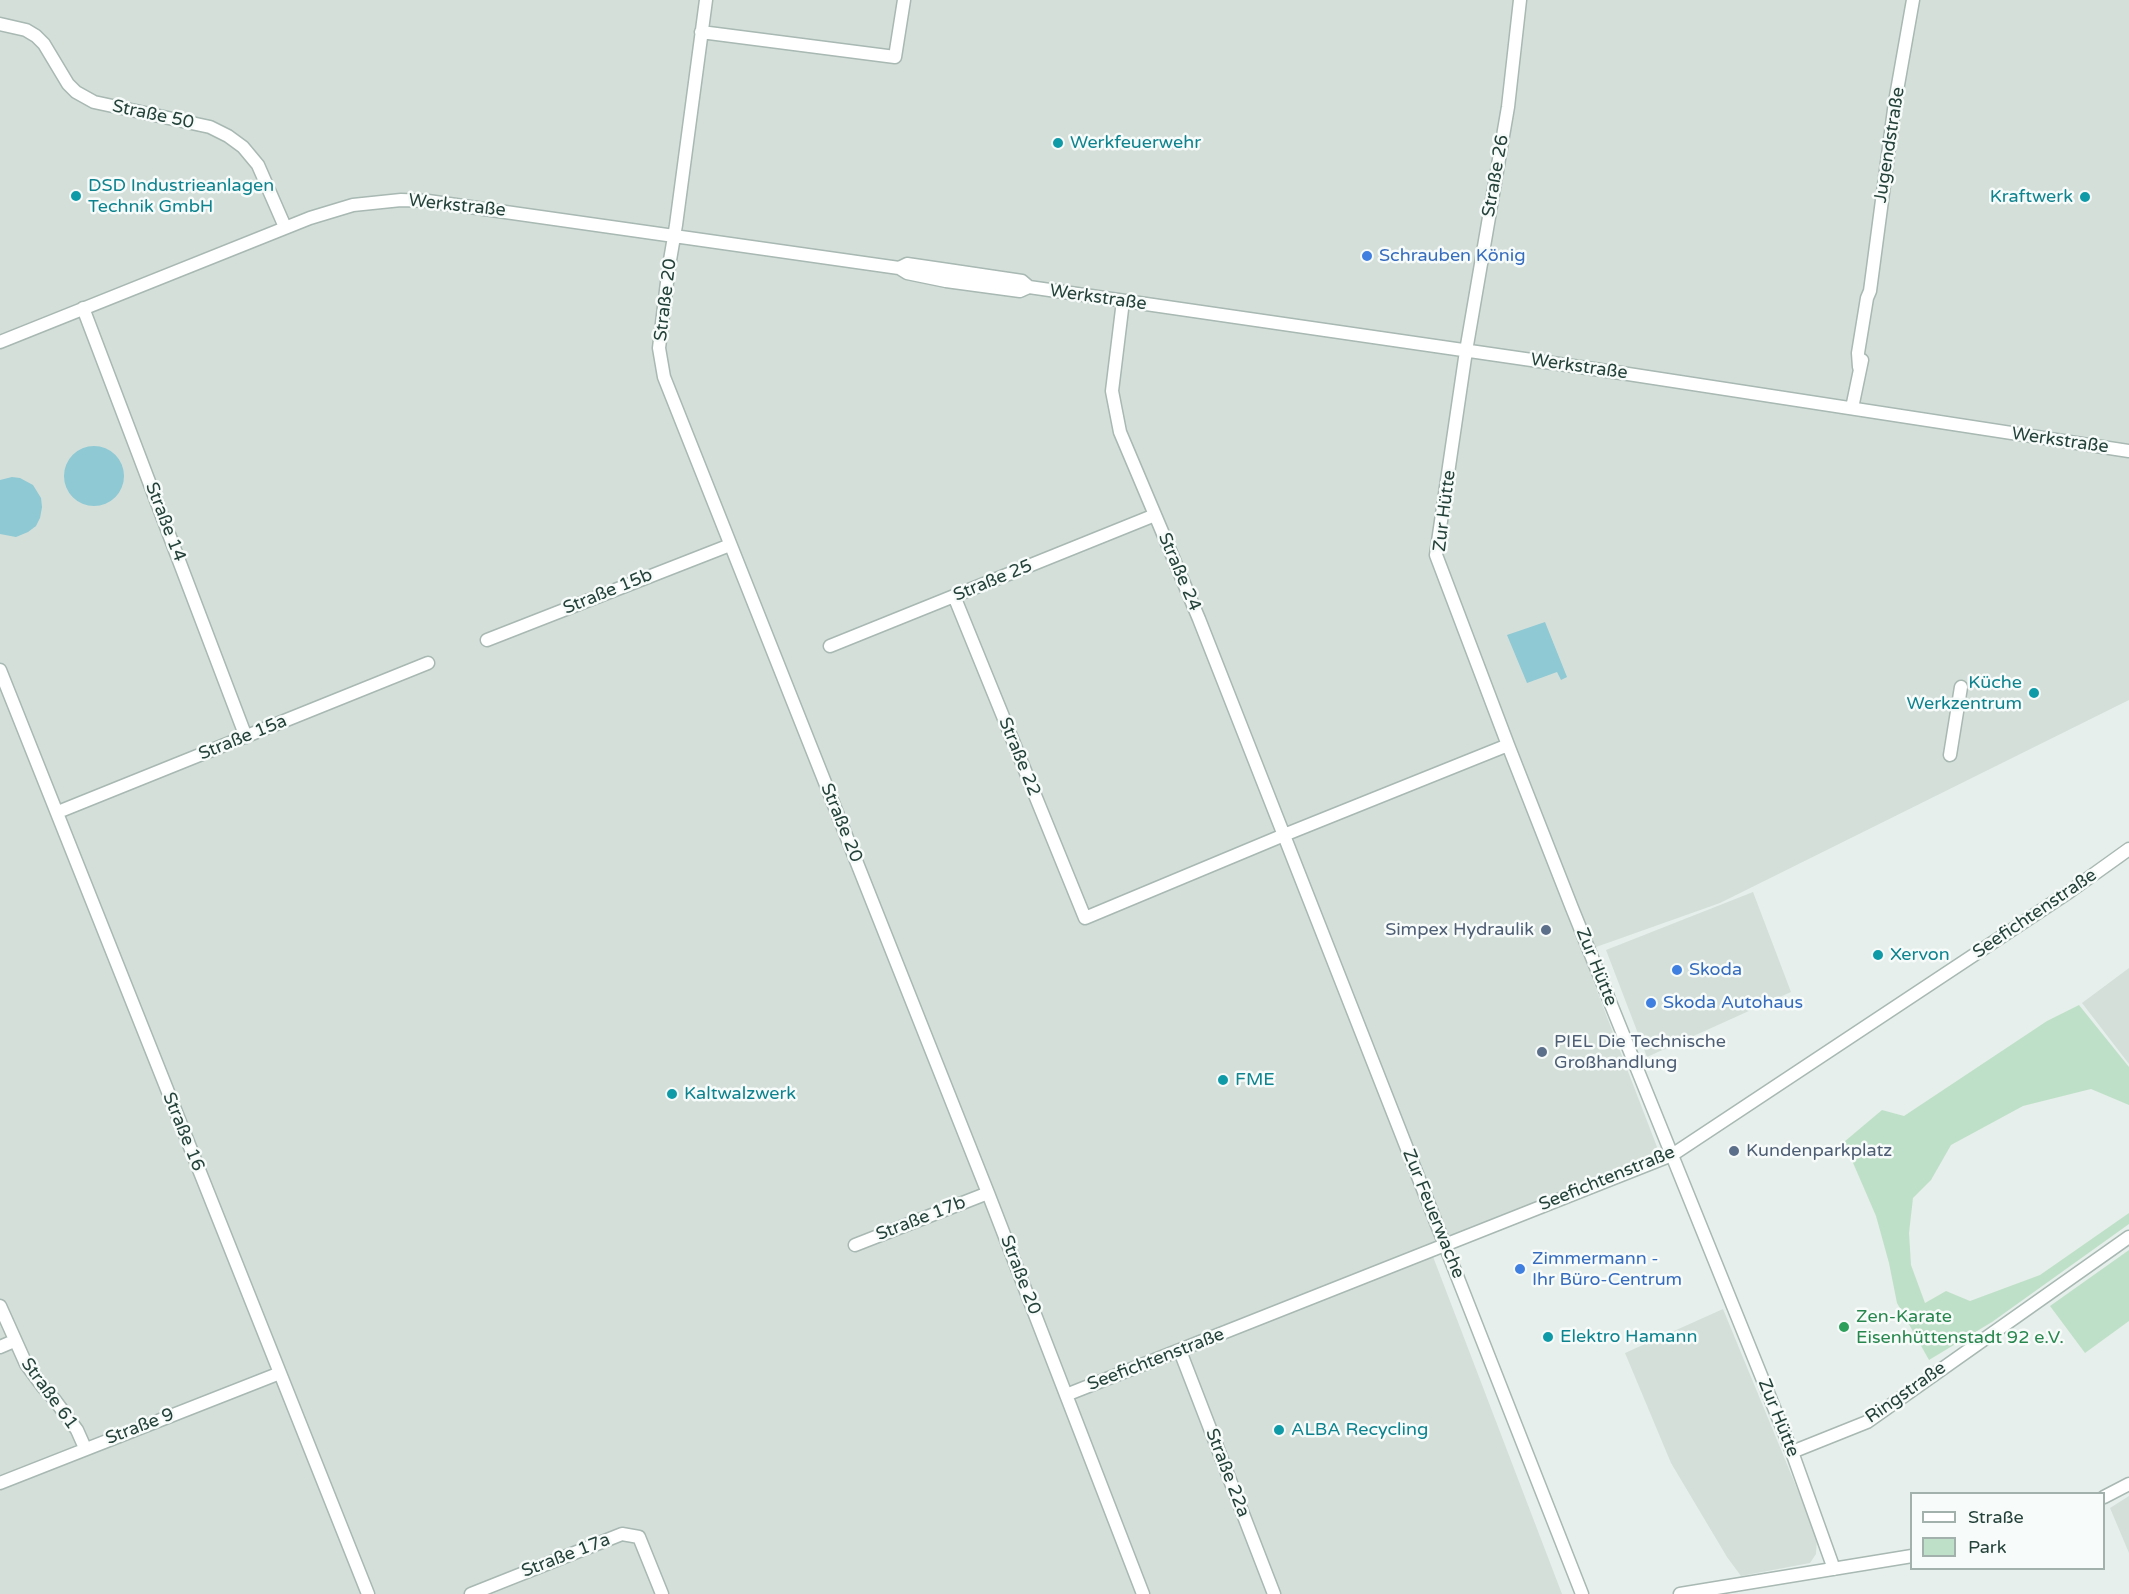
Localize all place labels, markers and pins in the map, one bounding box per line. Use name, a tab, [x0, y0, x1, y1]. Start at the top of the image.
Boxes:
place label: Werkfeuerwehr	[1070, 132, 1201, 154]
marker: Werkfeuerwehr	[1051, 136, 1065, 150]
place label: DSD Industrieanlagen Technik GmbH	[88, 175, 274, 218]
place label: Kraftwerk	[1990, 186, 2073, 208]
marker: DSD Industrieanlagen Technik GmbH	[69, 189, 83, 203]
marker: Kraftwerk	[2078, 190, 2092, 204]
place label: Schrauben König	[1379, 245, 1526, 267]
marker: Schrauben König	[1360, 249, 1374, 263]
place label: Küche Werkzentrum	[1907, 672, 2022, 714]
marker: Küche Werkzentrum	[2027, 686, 2041, 700]
place label: Simpex Hydraulik	[1385, 919, 1534, 941]
marker: Simpex Hydraulik	[1539, 923, 1553, 937]
place label: Xervon	[1890, 944, 1950, 966]
marker: Xervon	[1871, 948, 1885, 962]
place label: Skoda	[1689, 959, 1742, 981]
marker: Skoda	[1670, 963, 1684, 977]
place label: Skoda Autohaus	[1663, 992, 1803, 1014]
marker: Skoda Autohaus	[1644, 996, 1658, 1010]
place label: PIEL Die Technische Großhandlung	[1554, 1031, 1726, 1074]
marker: PIEL Die Technische Großhandlung	[1535, 1045, 1549, 1059]
place label: FME	[1235, 1069, 1275, 1091]
marker: FME	[1216, 1073, 1230, 1087]
place label: Kaltwalzwerk	[684, 1083, 796, 1105]
marker: Kaltwalzwerk	[665, 1087, 679, 1101]
place label: Kundenparkplatz	[1746, 1140, 1892, 1162]
marker: Kundenparkplatz	[1727, 1144, 1741, 1158]
place label: Zimmermann - Ihr Büro-Centrum	[1532, 1248, 1682, 1290]
marker: Zimmermann - Ihr Büro-Centrum	[1513, 1262, 1527, 1276]
place label: Zen-Karate Eisenhüttenstadt 92 e.V.	[1856, 1306, 2064, 1348]
marker: Zen-Karate Eisenhüttenstadt 92 e.V.	[1837, 1320, 1851, 1334]
place label: Elektro Hamann	[1560, 1326, 1697, 1348]
marker: Elektro Hamann	[1541, 1330, 1555, 1344]
place label: ALBA Recycling	[1291, 1419, 1428, 1441]
marker: ALBA Recycling	[1272, 1423, 1286, 1437]

